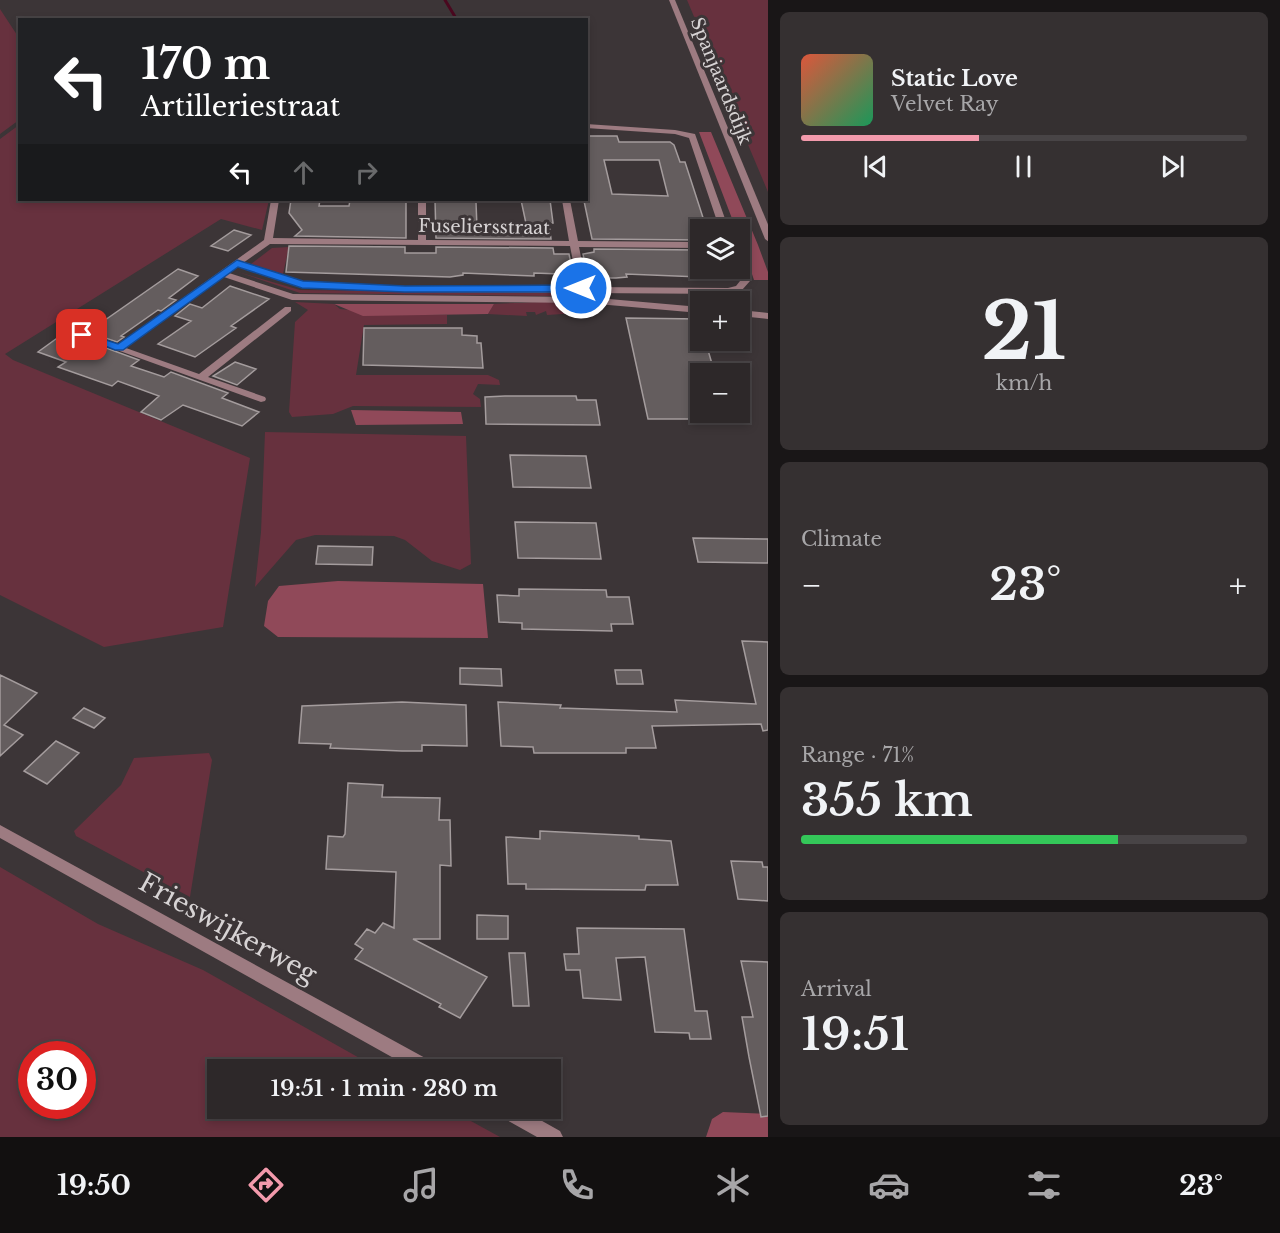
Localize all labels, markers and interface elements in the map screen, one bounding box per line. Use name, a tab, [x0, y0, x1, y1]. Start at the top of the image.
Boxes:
street label: Spanjaardsdijk	[685, 14, 757, 148]
text: 170 m	[141, 38, 270, 90]
icon: left	[42, 42, 120, 120]
text: Static Love	[891, 65, 1018, 92]
text: Artilleriestraat	[141, 90, 340, 123]
text: Velvet Ray	[891, 92, 999, 116]
icon: previous	[859, 150, 892, 183]
icon: pause	[1007, 150, 1040, 183]
icon: next	[1156, 150, 1189, 183]
icon: left	[224, 156, 257, 189]
icon: ahead	[287, 156, 320, 189]
icon: right	[350, 156, 383, 189]
street label: Fuseliersstraat	[418, 215, 550, 239]
map controls	[690, 219, 750, 423]
button: layers	[690, 219, 750, 279]
position arrow	[549, 256, 613, 320]
text: 21	[982, 283, 1066, 380]
button: +	[690, 291, 750, 351]
pin	[56, 309, 107, 360]
icon: arrive	[65, 318, 98, 351]
button: −	[690, 363, 750, 423]
text: km/h	[996, 371, 1052, 395]
text: Climate	[801, 527, 882, 551]
text: 23°	[989, 556, 1062, 612]
text: −	[801, 565, 822, 606]
text: +	[1229, 565, 1247, 606]
text: Range · 71%	[801, 743, 915, 767]
text: 355 km	[801, 772, 973, 828]
street label: Frieswijkerweg	[133, 866, 323, 990]
text: Arrival	[801, 977, 872, 1001]
text: 19:51	[801, 1006, 910, 1062]
speed limit sign: 30	[18, 1041, 96, 1119]
text: 19:51 · 1 min · 280 m	[270, 1075, 498, 1102]
icon: directions	[245, 1164, 287, 1206]
icon: music	[400, 1164, 442, 1206]
icon: phone	[556, 1164, 598, 1206]
icon: climate	[712, 1164, 754, 1206]
icon: car	[868, 1164, 910, 1206]
icon: filters	[1023, 1164, 1065, 1206]
text: 19:50	[57, 1169, 131, 1202]
text: 23°	[1179, 1169, 1223, 1202]

